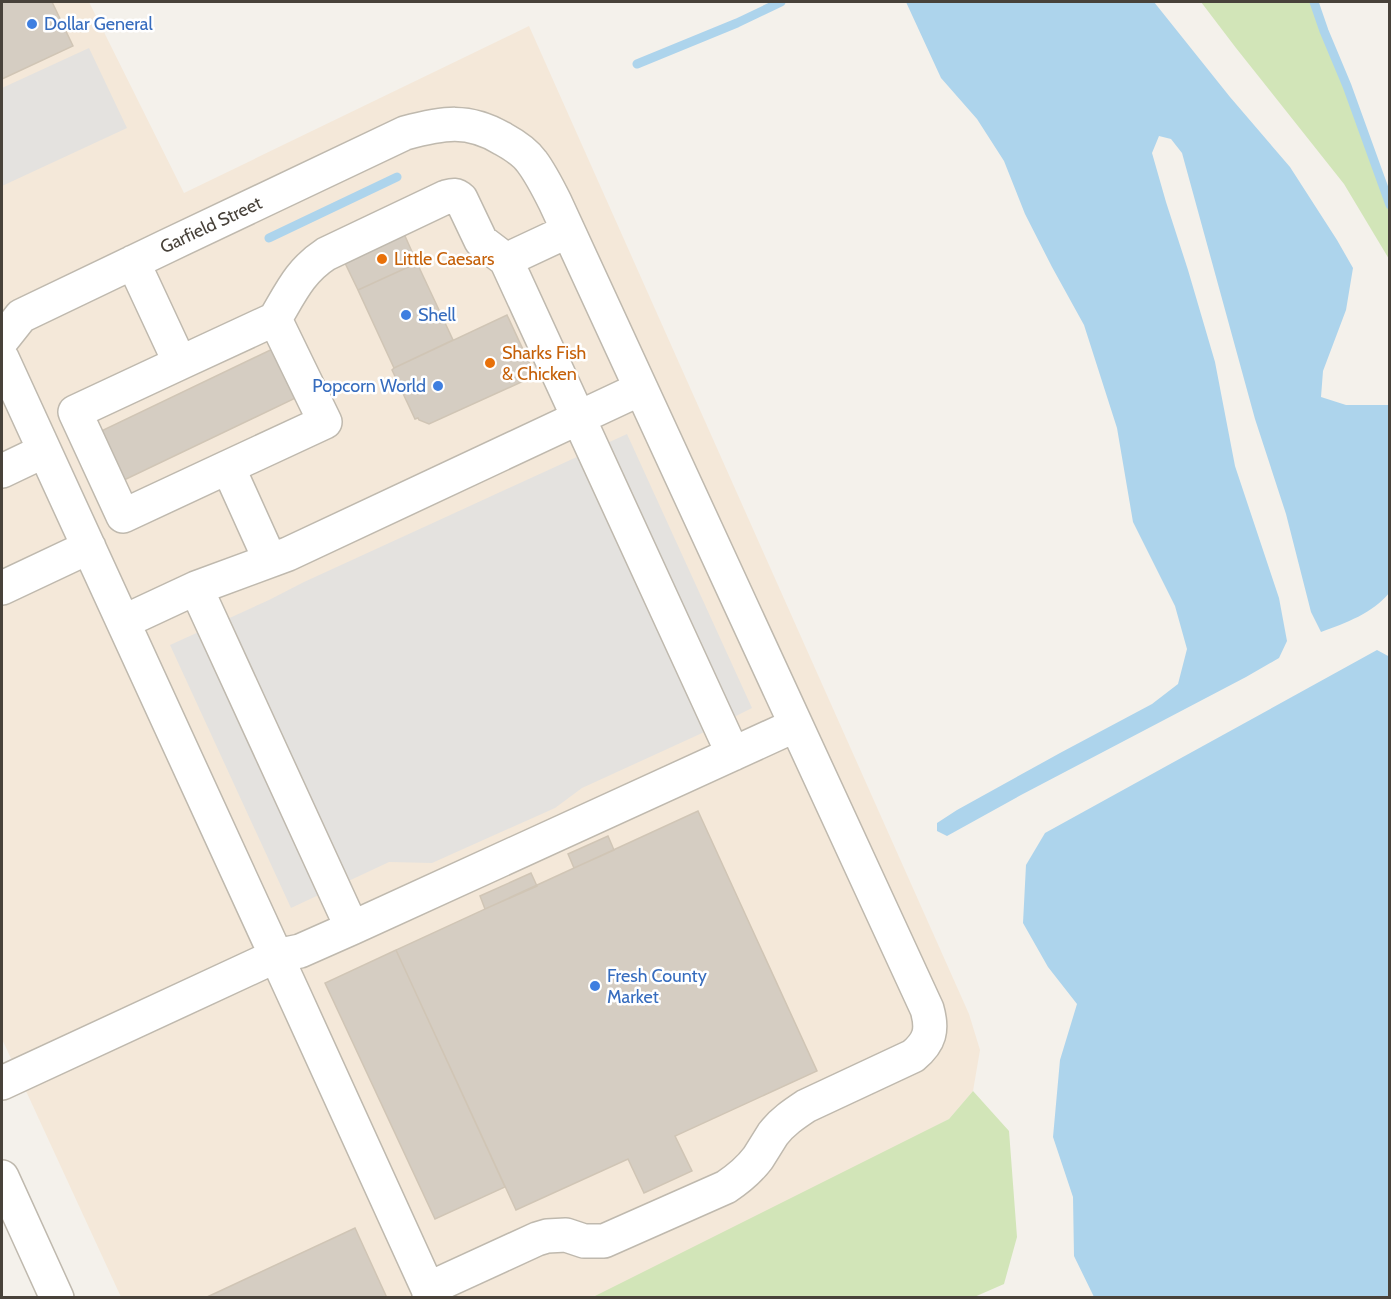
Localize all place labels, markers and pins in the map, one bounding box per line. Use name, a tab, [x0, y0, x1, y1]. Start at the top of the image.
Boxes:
place label: Dollar General	[44, 13, 153, 35]
marker: Dollar General	[25, 17, 39, 31]
place label: Little Caesars	[394, 248, 495, 270]
marker: Little Caesars	[375, 252, 389, 266]
place label: Shell	[418, 304, 457, 326]
marker: Shell	[399, 308, 413, 322]
place label: Sharks Fish & Chicken	[502, 342, 586, 385]
marker: Sharks Fish & Chicken	[483, 356, 497, 370]
place label: Popcorn World	[312, 375, 426, 397]
marker: Popcorn World	[431, 379, 445, 393]
place label: Fresh County Market	[607, 965, 707, 1008]
marker: Fresh County Market	[588, 979, 602, 993]

